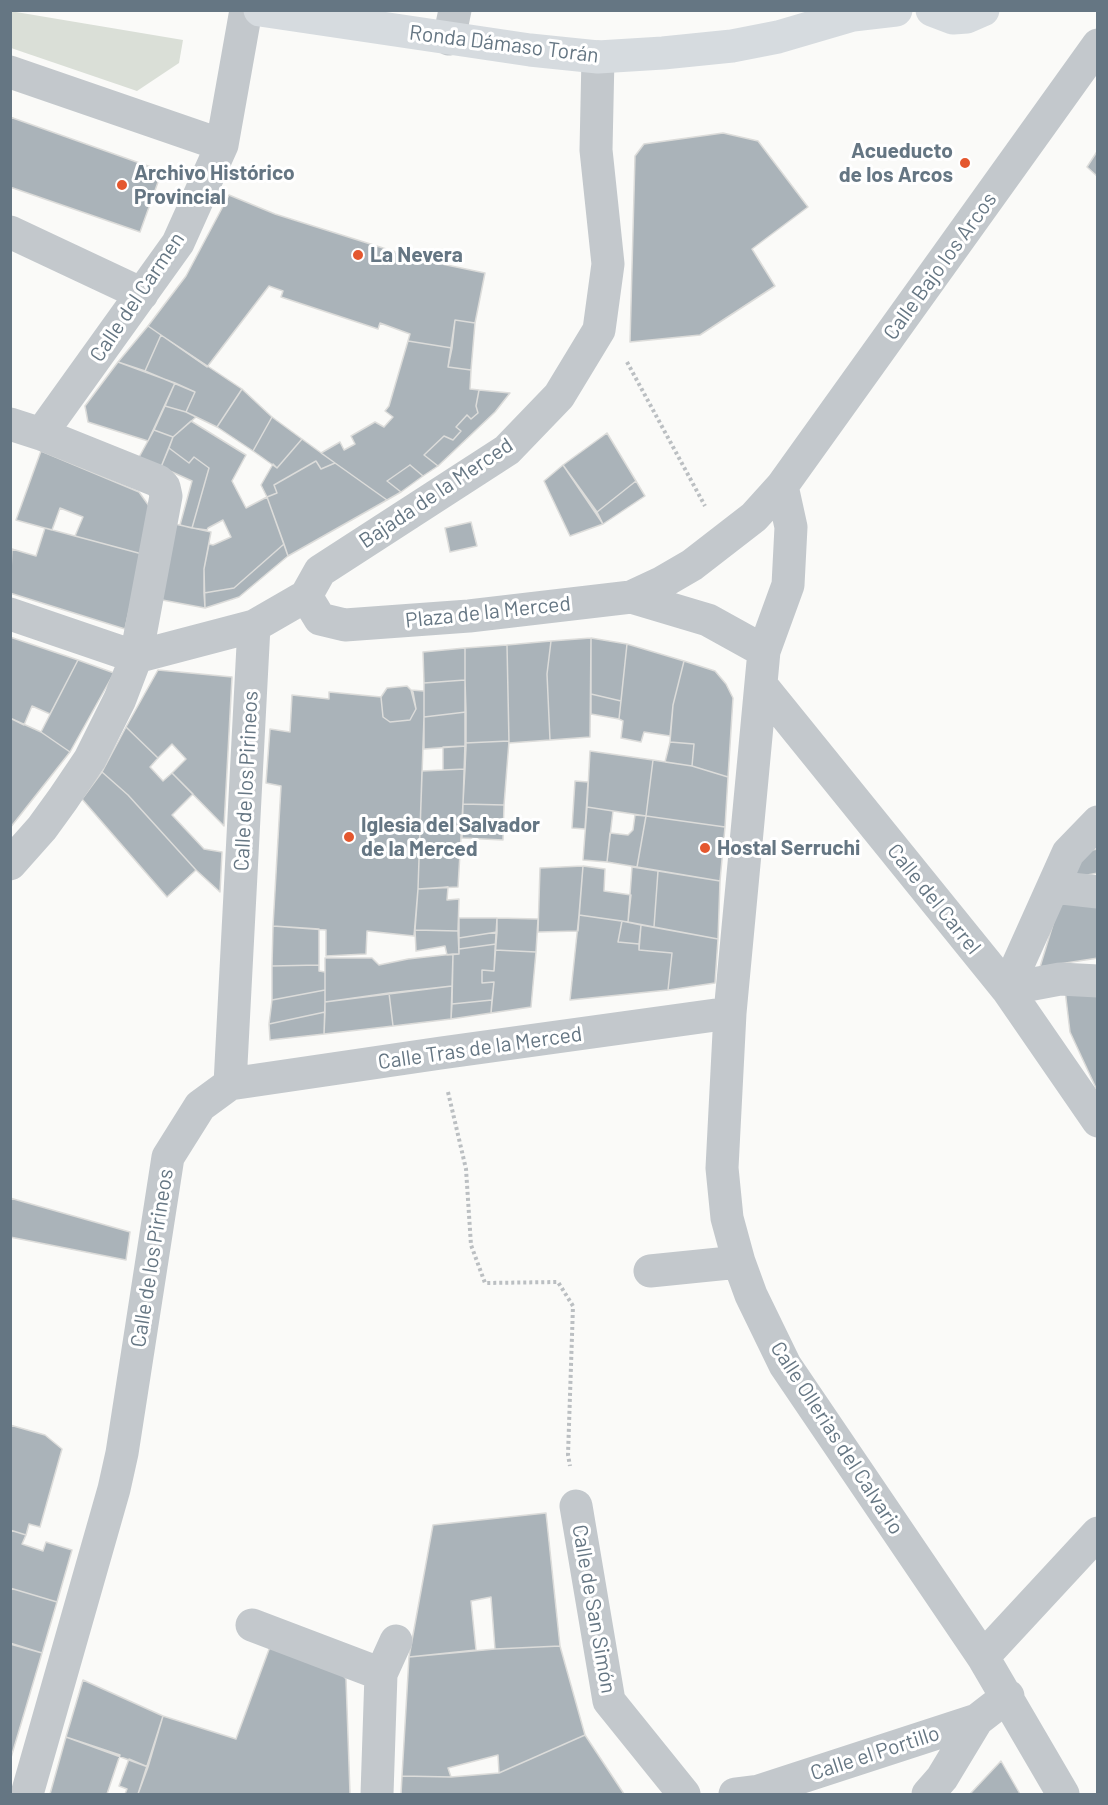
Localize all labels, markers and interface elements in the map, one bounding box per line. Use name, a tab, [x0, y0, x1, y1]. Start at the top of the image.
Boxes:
street label: Ronda Dámaso Torán	[408, 20, 600, 68]
place label: Acueducto de los Arcos	[839, 138, 953, 188]
marker: Acueducto de los Arcos	[958, 156, 972, 170]
place label: Archivo Histórico Provincial	[134, 160, 295, 210]
marker: Archivo Histórico Provincial	[115, 178, 129, 192]
street label: Calle Bajo los Arcos	[878, 187, 1002, 345]
street label: Calle del Carmen	[84, 227, 190, 367]
place label: La Nevera	[370, 242, 463, 268]
marker: La Nevera	[351, 248, 365, 262]
street label: Bajada de la Merced	[354, 432, 518, 554]
street label: Plaza de la Merced	[404, 591, 572, 633]
street label: Calle de los Pirineos	[229, 690, 263, 872]
place label: Iglesia del Salvador de la Merced	[361, 812, 540, 862]
marker: Iglesia del Salvador de la Merced	[342, 830, 356, 844]
place label: Hostal Serruchi	[717, 835, 860, 861]
street label: Calle del Carrel	[882, 839, 986, 959]
marker: Hostal Serruchi	[698, 841, 712, 855]
street label: Calle Tras de la Merced	[376, 1021, 584, 1075]
street label: Calle de los Pirineos	[125, 1167, 179, 1349]
street label: Calle Ollerias del Calvario	[765, 1337, 909, 1539]
street label: Calle de San Simón	[567, 1523, 621, 1695]
street label: Calle el Portillo	[807, 1720, 943, 1786]

